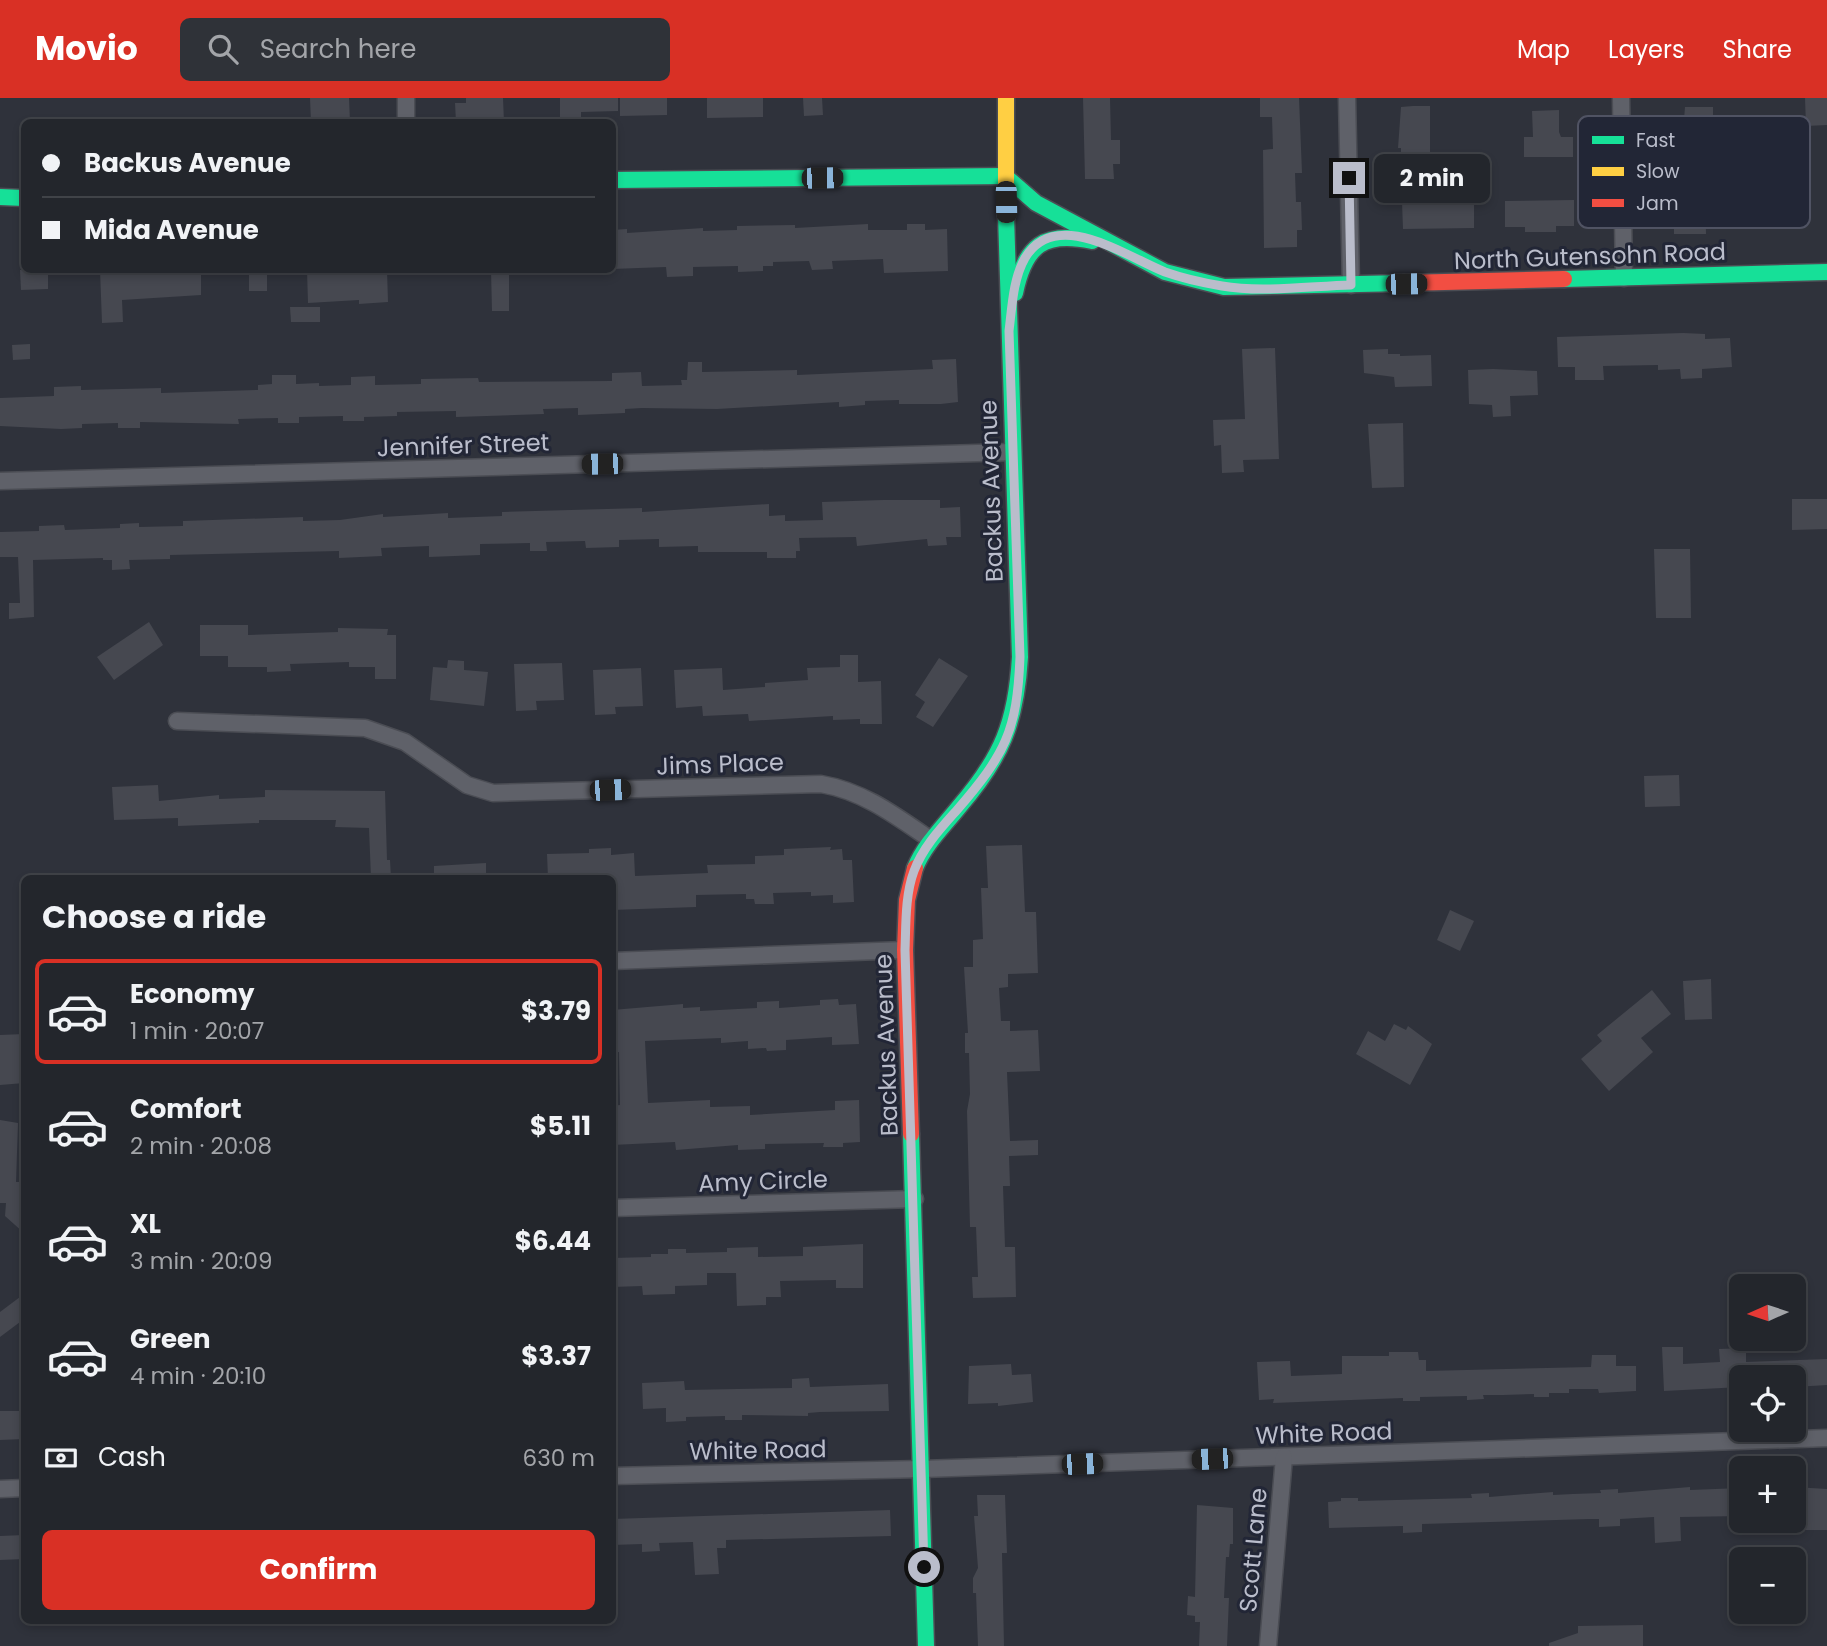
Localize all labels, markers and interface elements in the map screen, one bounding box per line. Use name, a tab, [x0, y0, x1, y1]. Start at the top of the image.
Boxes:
search box	[180, 18, 670, 81]
text: Movio	[35, 25, 138, 72]
icon: search	[204, 30, 242, 68]
text: Search here	[260, 31, 416, 67]
text: Map	[1517, 33, 1570, 66]
text: Layers	[1608, 33, 1684, 66]
text: Share	[1722, 33, 1792, 66]
legend	[1578, 116, 1810, 228]
text: Fast	[1636, 127, 1675, 154]
text: Backus Avenue	[84, 145, 291, 181]
callout: 2 min	[1374, 154, 1489, 202]
text: Slow	[1636, 158, 1680, 185]
route end	[1333, 162, 1365, 194]
text: 2 min	[1400, 162, 1464, 194]
car	[801, 167, 844, 189]
car	[996, 181, 1017, 223]
text: Jam	[1636, 190, 1678, 217]
text: Mida Avenue	[84, 212, 259, 248]
street label: North Gutensohn Road	[1453, 235, 1727, 277]
car	[1385, 273, 1428, 295]
street label: Backus Avenue	[971, 399, 1011, 583]
street label: Jennifer Street	[376, 425, 550, 465]
car	[581, 453, 624, 475]
street label: Jims Place	[656, 745, 784, 783]
car	[589, 779, 632, 801]
text: Choose a ride	[42, 894, 266, 939]
street label: Backus Avenue	[866, 953, 906, 1137]
text: Economy	[130, 976, 254, 1012]
icon: car	[46, 980, 109, 1043]
text: $3.79	[521, 993, 591, 1029]
text: 1 min · 20:07	[130, 1015, 264, 1047]
text: Comfort	[130, 1091, 242, 1127]
icon: car	[46, 1095, 109, 1158]
text: $5.11	[530, 1108, 591, 1144]
text: 2 min · 20:08	[130, 1130, 272, 1162]
street label: Amy Circle	[698, 1162, 828, 1200]
text: XL	[130, 1206, 161, 1242]
icon: car	[46, 1210, 109, 1273]
text: $6.44	[515, 1223, 591, 1259]
text: 3 min · 20:09	[130, 1245, 272, 1277]
north arrow	[1729, 1274, 1806, 1351]
map controls	[1729, 1274, 1806, 1624]
text: Green	[130, 1321, 211, 1357]
icon: car	[46, 1325, 109, 1388]
text: $3.37	[521, 1338, 591, 1374]
text: 4 min · 20:10	[130, 1360, 266, 1392]
button: locate	[1729, 1365, 1806, 1442]
street label: White Road	[1255, 1414, 1393, 1452]
street label: White Road	[689, 1432, 827, 1468]
icon: cash	[42, 1439, 80, 1477]
text: Cash	[98, 1439, 166, 1475]
text: 630 m	[523, 1442, 595, 1474]
car	[1191, 1448, 1234, 1470]
car	[1061, 1453, 1104, 1475]
button: +	[1729, 1456, 1806, 1533]
street label: Scott Lane	[1231, 1486, 1275, 1614]
button: Confirm	[42, 1530, 595, 1610]
button: −	[1729, 1547, 1806, 1624]
route start	[908, 1551, 940, 1583]

